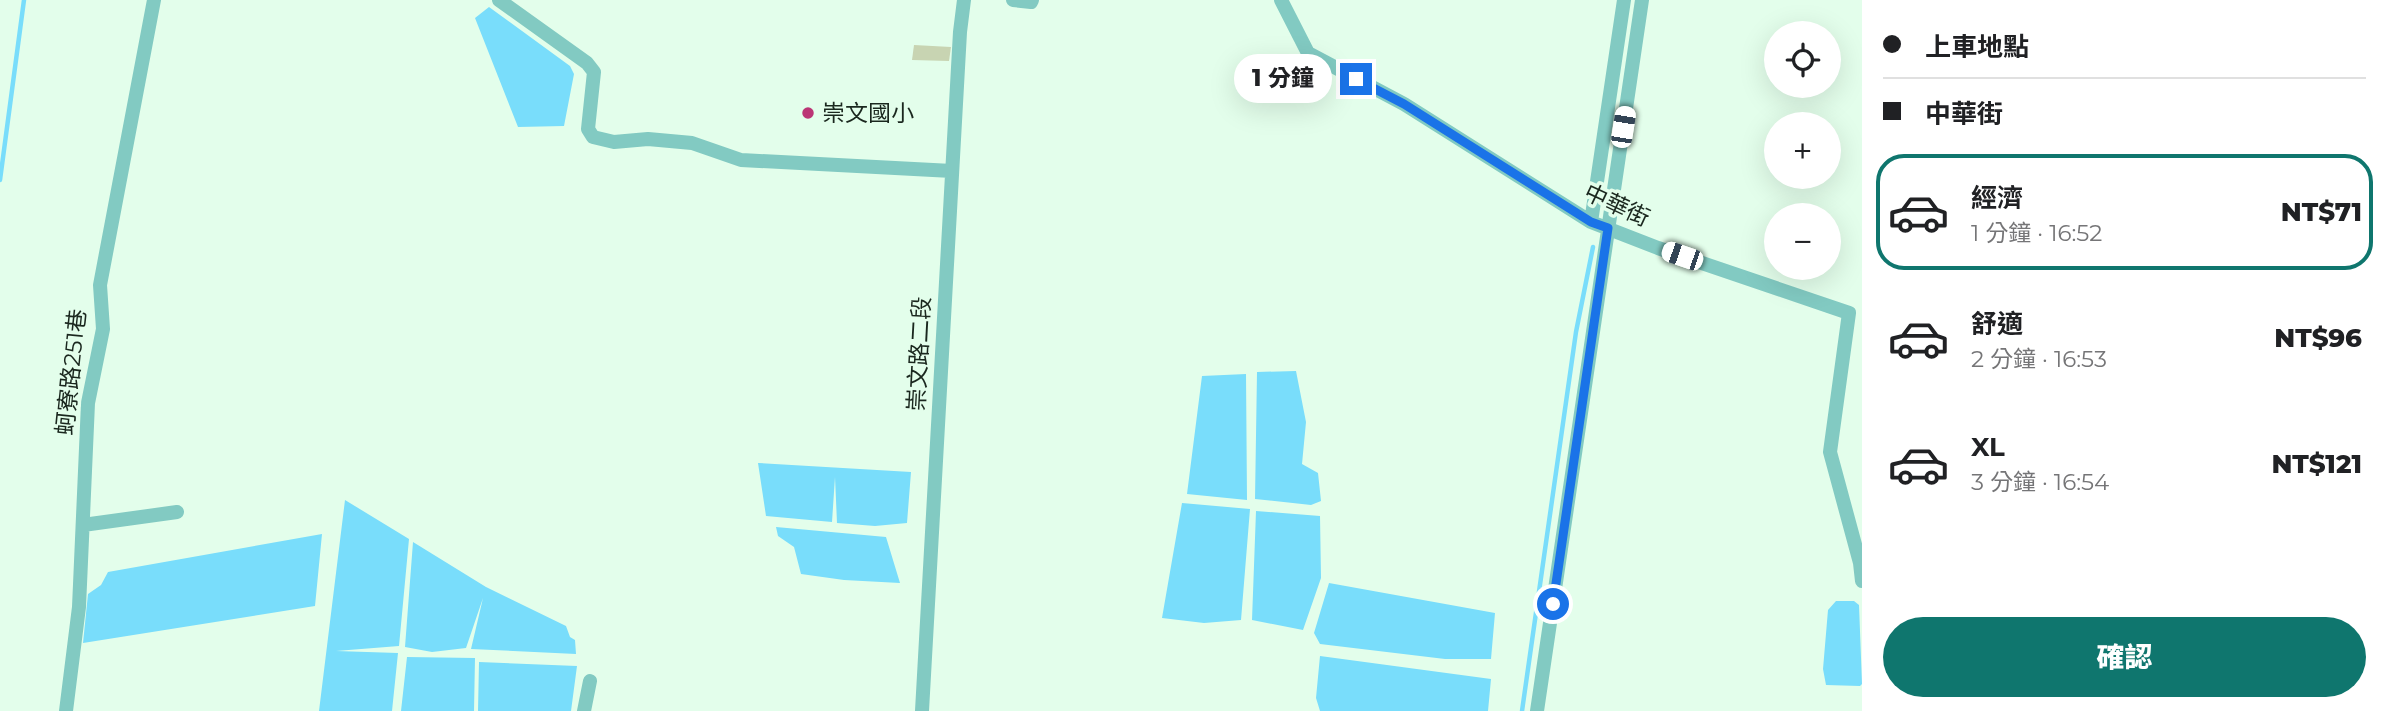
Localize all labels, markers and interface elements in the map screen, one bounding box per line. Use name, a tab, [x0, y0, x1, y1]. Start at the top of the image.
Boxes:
map controls	[1764, 21, 1841, 280]
button: locate	[1764, 21, 1841, 98]
text: 上車地點	[1925, 31, 2029, 63]
callout: 1 分鐘	[1234, 55, 1332, 104]
route end	[1340, 63, 1372, 95]
text: 1 分鐘	[1252, 64, 1314, 92]
text: 中華街	[1925, 98, 2003, 130]
place label: 崇文國小	[822, 99, 914, 127]
marker: 崇文國小	[800, 105, 816, 121]
car	[1610, 105, 1637, 149]
button: +	[1764, 112, 1841, 189]
street label: 中華街	[1580, 178, 1654, 232]
icon: car	[1887, 181, 1950, 244]
text: 經濟	[1971, 182, 2023, 214]
text: NT$71	[2281, 196, 2362, 228]
button: −	[1764, 203, 1841, 280]
text: 1 分鐘 · 16:52	[1971, 219, 2102, 247]
car	[1659, 239, 1706, 273]
street label: 崇文路二段	[902, 296, 936, 412]
icon: car	[1887, 307, 1950, 370]
street label: 蚵寮路251巷	[50, 308, 92, 436]
text: 舒適	[1971, 308, 2023, 340]
text: NT$96	[2274, 322, 2362, 354]
text: 2 分鐘 · 16:53	[1971, 345, 2107, 373]
text: XL	[1971, 431, 2005, 463]
icon: car	[1887, 433, 1950, 496]
text: NT$121	[2271, 448, 2362, 480]
text: 3 分鐘 · 16:54	[1971, 468, 2109, 496]
route start	[1537, 588, 1569, 620]
button: 確認	[1883, 617, 2366, 697]

